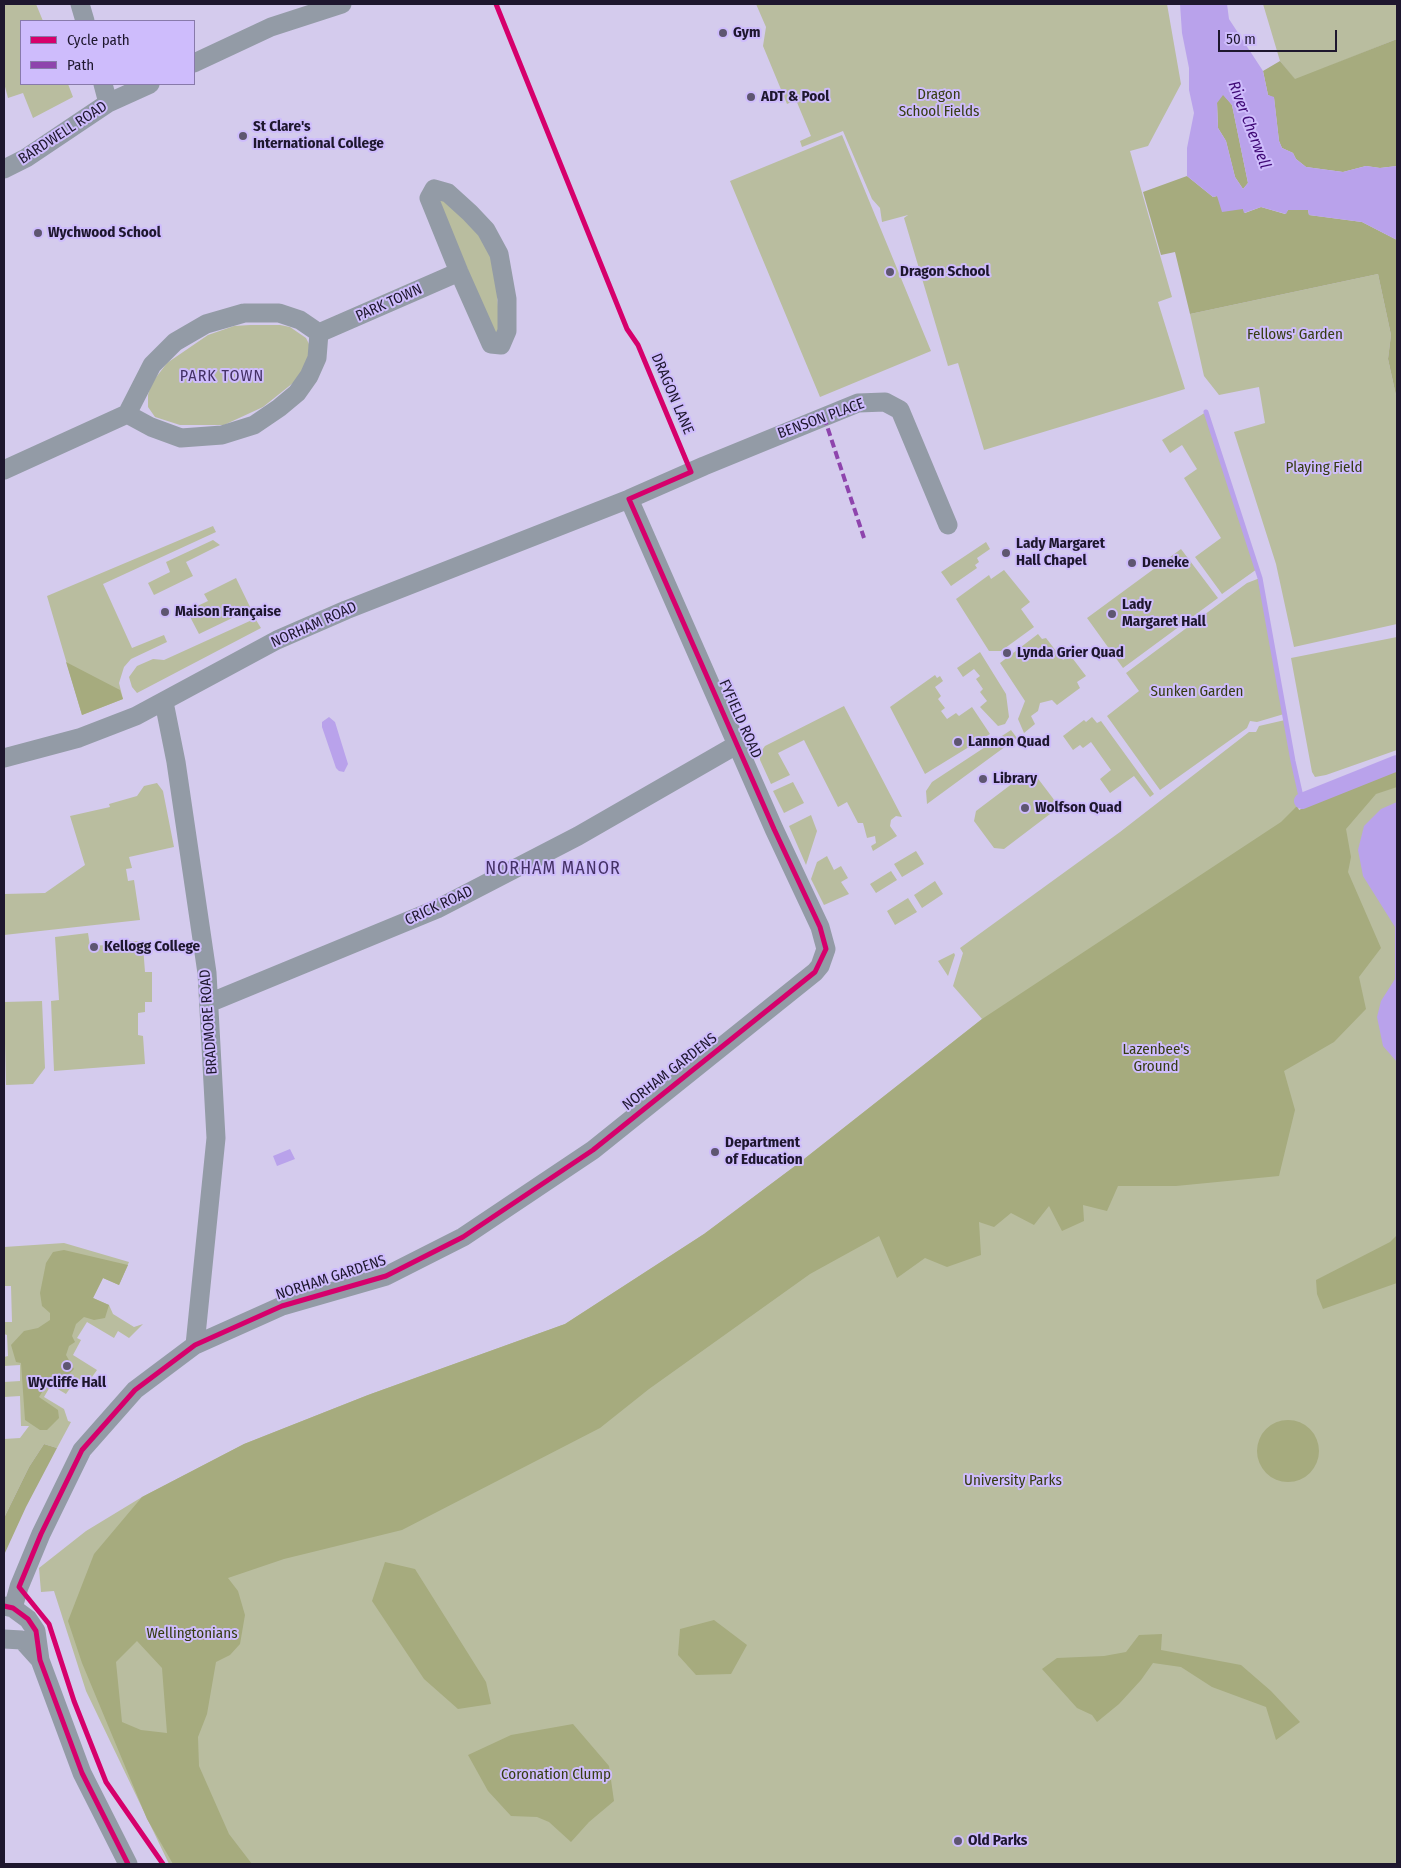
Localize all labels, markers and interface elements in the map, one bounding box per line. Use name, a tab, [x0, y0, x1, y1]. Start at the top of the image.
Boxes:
legend	[20, 20, 195, 85]
scale bar	[1221, 20, 1340, 52]
place label: Gym	[733, 24, 760, 42]
marker: Gym	[717, 27, 729, 39]
text: 50 m	[1226, 30, 1256, 48]
text: Cycle path	[67, 31, 130, 49]
text: Path	[67, 56, 94, 74]
water label: River Cherwell	[1223, 78, 1275, 172]
park label: Dragon School Fields	[899, 86, 979, 121]
place label: ADT & Pool	[761, 88, 829, 106]
marker: ADT & Pool	[745, 91, 757, 103]
street label: BARDWELL ROAD	[15, 98, 111, 168]
place label: St Clare's International College	[253, 118, 384, 153]
marker: St Clare's International College	[237, 130, 249, 142]
place label: Wychwood School	[48, 224, 161, 242]
marker: Wychwood School	[32, 227, 44, 239]
place label: Dragon School	[900, 263, 990, 281]
marker: Dragon School	[884, 266, 896, 278]
street label: PARK TOWN	[353, 280, 425, 326]
park label: Fellows' Garden	[1247, 326, 1343, 344]
street label: DRAGON LANE	[647, 351, 697, 437]
district label: PARK TOWN	[179, 367, 265, 387]
street label: BENSON PLACE	[775, 395, 867, 443]
park label: Playing Field	[1286, 459, 1362, 477]
place label: Lady Margaret Hall Chapel	[1016, 535, 1105, 570]
marker: Lady Margaret Hall Chapel	[1000, 547, 1012, 559]
place label: Deneke	[1142, 554, 1189, 572]
marker: Deneke	[1126, 557, 1138, 569]
place label: Lady Margaret Hall	[1122, 596, 1206, 631]
street label: NORHAM ROAD	[268, 598, 360, 652]
place label: Maison Française	[175, 603, 281, 621]
marker: Maison Française	[159, 606, 171, 618]
marker: Lady Margaret Hall	[1106, 608, 1118, 620]
place label: Lynda Grier Quad	[1017, 644, 1124, 662]
marker: Lynda Grier Quad	[1001, 647, 1013, 659]
street label: FYFIELD ROAD	[715, 677, 765, 761]
park label: Sunken Garden	[1151, 683, 1243, 701]
place label: Lannon Quad	[968, 733, 1050, 751]
marker: Lannon Quad	[952, 736, 964, 748]
place label: Library	[993, 770, 1037, 788]
marker: Library	[977, 773, 989, 785]
place label: Wolfson Quad	[1035, 799, 1122, 817]
marker: Wolfson Quad	[1019, 802, 1031, 814]
district label: NORHAM MANOR	[484, 858, 622, 880]
street label: CRICK ROAD	[402, 882, 476, 930]
place label: Kellogg College	[104, 938, 200, 956]
marker: Kellogg College	[88, 941, 100, 953]
street label: BRADMORE ROAD	[196, 969, 222, 1075]
street label: NORHAM GARDENS	[619, 1030, 721, 1114]
park label: Lazenbee's Ground	[1123, 1041, 1189, 1076]
place label: Department of Education	[725, 1134, 803, 1169]
marker: Department of Education	[709, 1146, 721, 1158]
street label: NORHAM GARDENS	[274, 1252, 388, 1304]
marker: Wycliffe Hall	[61, 1360, 73, 1372]
place label: Wycliffe Hall	[28, 1374, 106, 1392]
park label: University Parks	[964, 1472, 1062, 1490]
park label: Wellingtonians	[146, 1625, 238, 1643]
park label: Coronation Clump	[501, 1766, 611, 1784]
place label: Old Parks	[968, 1832, 1027, 1850]
marker: Old Parks	[952, 1835, 964, 1847]

